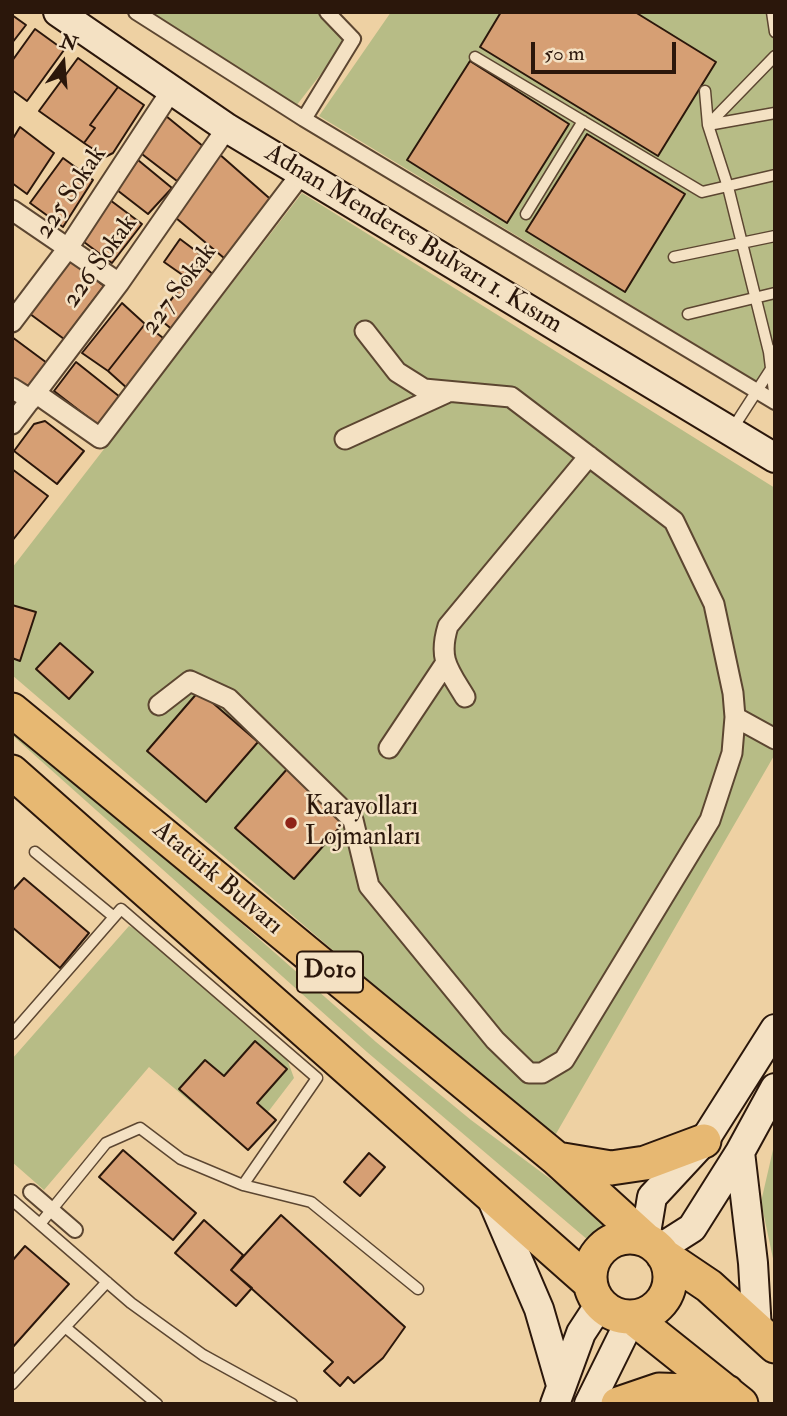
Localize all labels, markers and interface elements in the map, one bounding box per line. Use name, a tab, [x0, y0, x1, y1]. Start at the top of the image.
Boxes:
north arrow	[28, 28, 98, 98]
scale bar	[535, 28, 680, 72]
text: N	[57, 29, 80, 57]
text: 50 m	[544, 40, 585, 67]
street label: Adnan Menderes Bulvarı 1. Kısım	[259, 139, 567, 341]
street label: 225 Sokak	[30, 141, 114, 245]
street label: 226 Sokak	[57, 209, 145, 315]
street label: 227 Sokak	[136, 238, 224, 342]
place label: Karayolları Lojmanları	[305, 792, 421, 854]
street label: Atatürk Bulvarı	[145, 815, 289, 943]
marker: Karayolları Lojmanları	[283, 815, 299, 831]
road number: D010	[297, 952, 363, 992]

